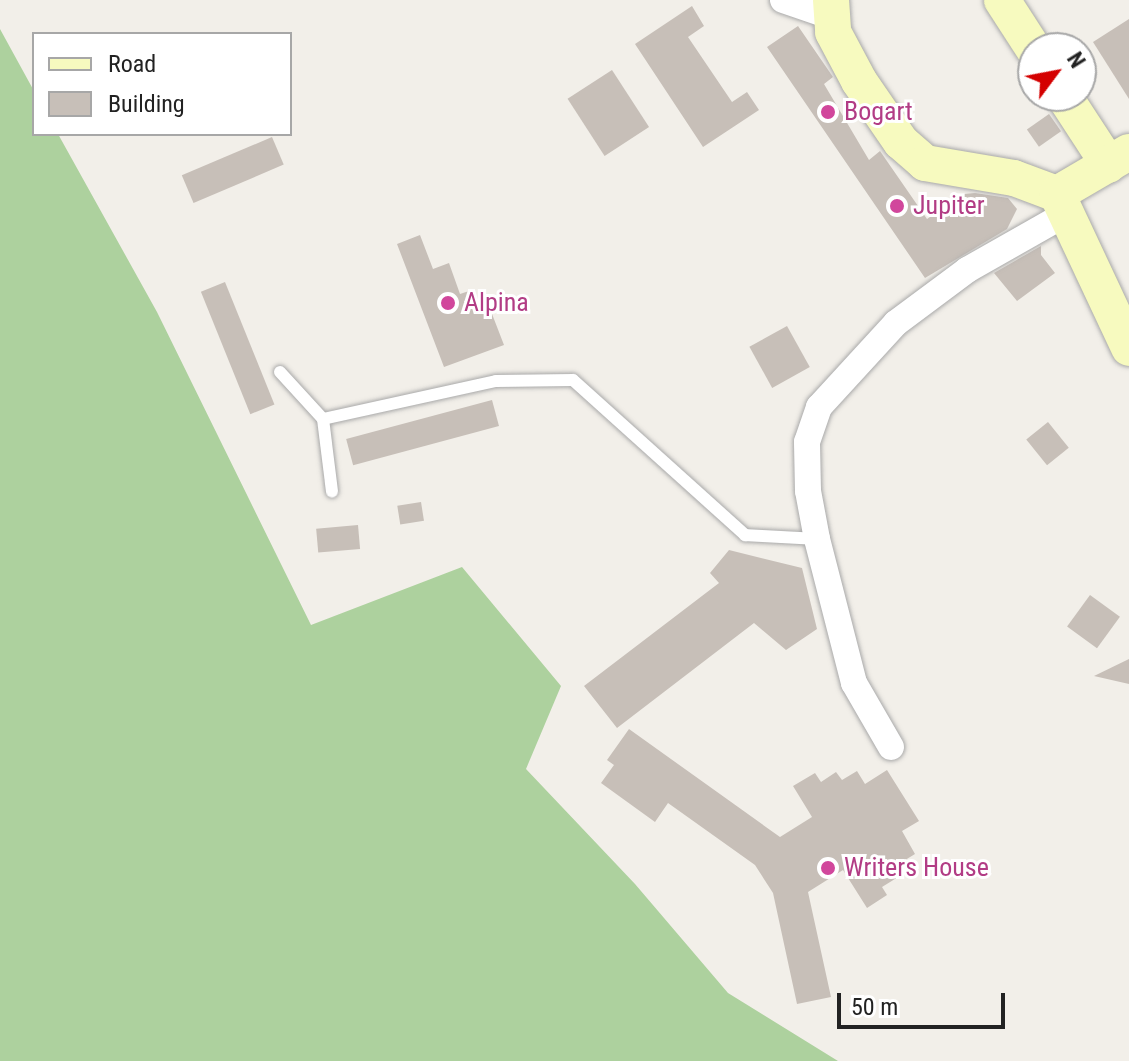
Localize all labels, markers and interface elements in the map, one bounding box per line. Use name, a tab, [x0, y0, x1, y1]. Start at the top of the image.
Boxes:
legend	[32, 32, 292, 136]
north arrow	[1017, 32, 1097, 112]
text: N	[1062, 48, 1090, 72]
text: Road	[108, 50, 156, 78]
text: Building	[108, 90, 185, 118]
place label: Bogart	[844, 96, 913, 128]
marker: Bogart	[819, 103, 837, 121]
place label: Jupiter	[913, 190, 985, 222]
marker: Jupiter	[888, 197, 906, 215]
place label: Alpina	[464, 287, 529, 319]
marker: Alpina	[439, 294, 457, 312]
place label: Writers House	[844, 852, 989, 884]
marker: Writers House	[819, 859, 837, 877]
scale bar	[841, 977, 1009, 1027]
text: 50 m	[851, 993, 898, 1021]

